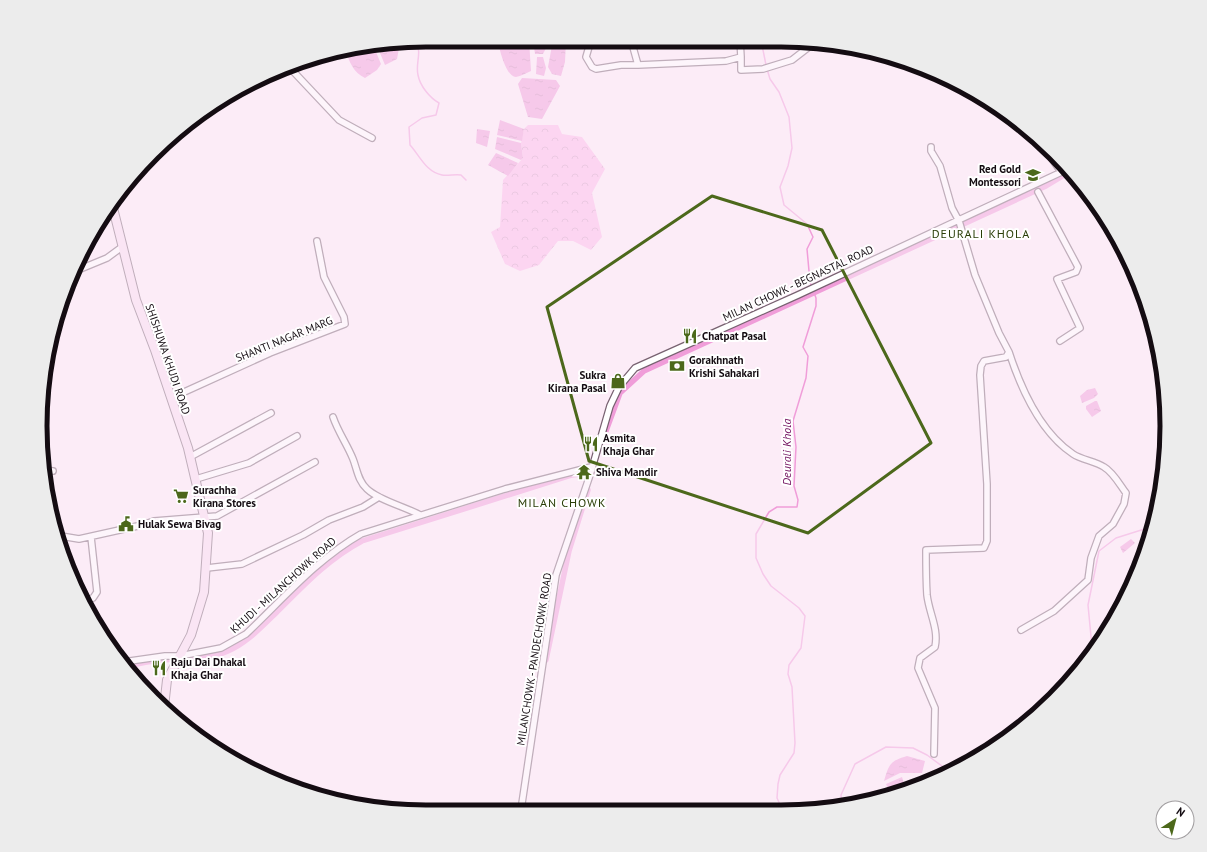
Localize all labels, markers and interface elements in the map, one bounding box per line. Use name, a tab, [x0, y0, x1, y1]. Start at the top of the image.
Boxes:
place label: Red Gold Montessori	[969, 162, 1021, 189]
school or university icon: Red Gold Montessori	[1024, 166, 1042, 184]
district label: DEURALI KHOLA	[932, 226, 1030, 241]
street label: MILAN CHOWK - BEGNASTAL ROAD	[720, 242, 876, 324]
street label: SHISHUWA KHUDI ROAD	[142, 302, 194, 416]
street label: SHANTI NAGAR MARG	[233, 313, 335, 365]
restaurant icon: Chatpat Pasal	[681, 327, 699, 345]
place label: Chatpat Pasal	[702, 329, 767, 343]
place label: Gorakhnath Krishi Sahakari	[689, 353, 759, 380]
bank icon: Gorakhnath Krishi Sahakari	[668, 357, 686, 375]
place label: Sukra Kirana Pasal	[548, 368, 607, 395]
shop icon: Sukra Kirana Pasal	[609, 372, 627, 390]
water label: Deurali Khola	[779, 418, 794, 485]
place label: Asmita Khaja Ghar	[603, 431, 654, 458]
restaurant icon: Asmita Khaja Ghar	[582, 435, 600, 453]
temple icon: Shiva Mandir	[575, 463, 593, 481]
place label: Shiva Mandir	[596, 465, 657, 479]
place label: Surachha Kirana Stores	[193, 483, 256, 510]
supermarket icon: Surachha Kirana Stores	[172, 487, 190, 505]
district label: MILAN CHOWK	[518, 495, 606, 510]
public building icon: Hulak Sewa Bivag	[117, 515, 135, 533]
place label: Hulak Sewa Bivag	[138, 517, 221, 531]
street label: KHUDI - MILANCHOWK ROAD	[227, 534, 339, 636]
street label: MILANCHOWK - PANDECHOWK ROAD	[513, 572, 555, 746]
place label: Raju Dai Dhakal Khaja Ghar	[171, 655, 246, 682]
restaurant icon: Raju Dai Dhakal Khaja Ghar	[150, 659, 168, 677]
north arrow	[1155, 800, 1195, 840]
text: N	[1174, 804, 1188, 820]

